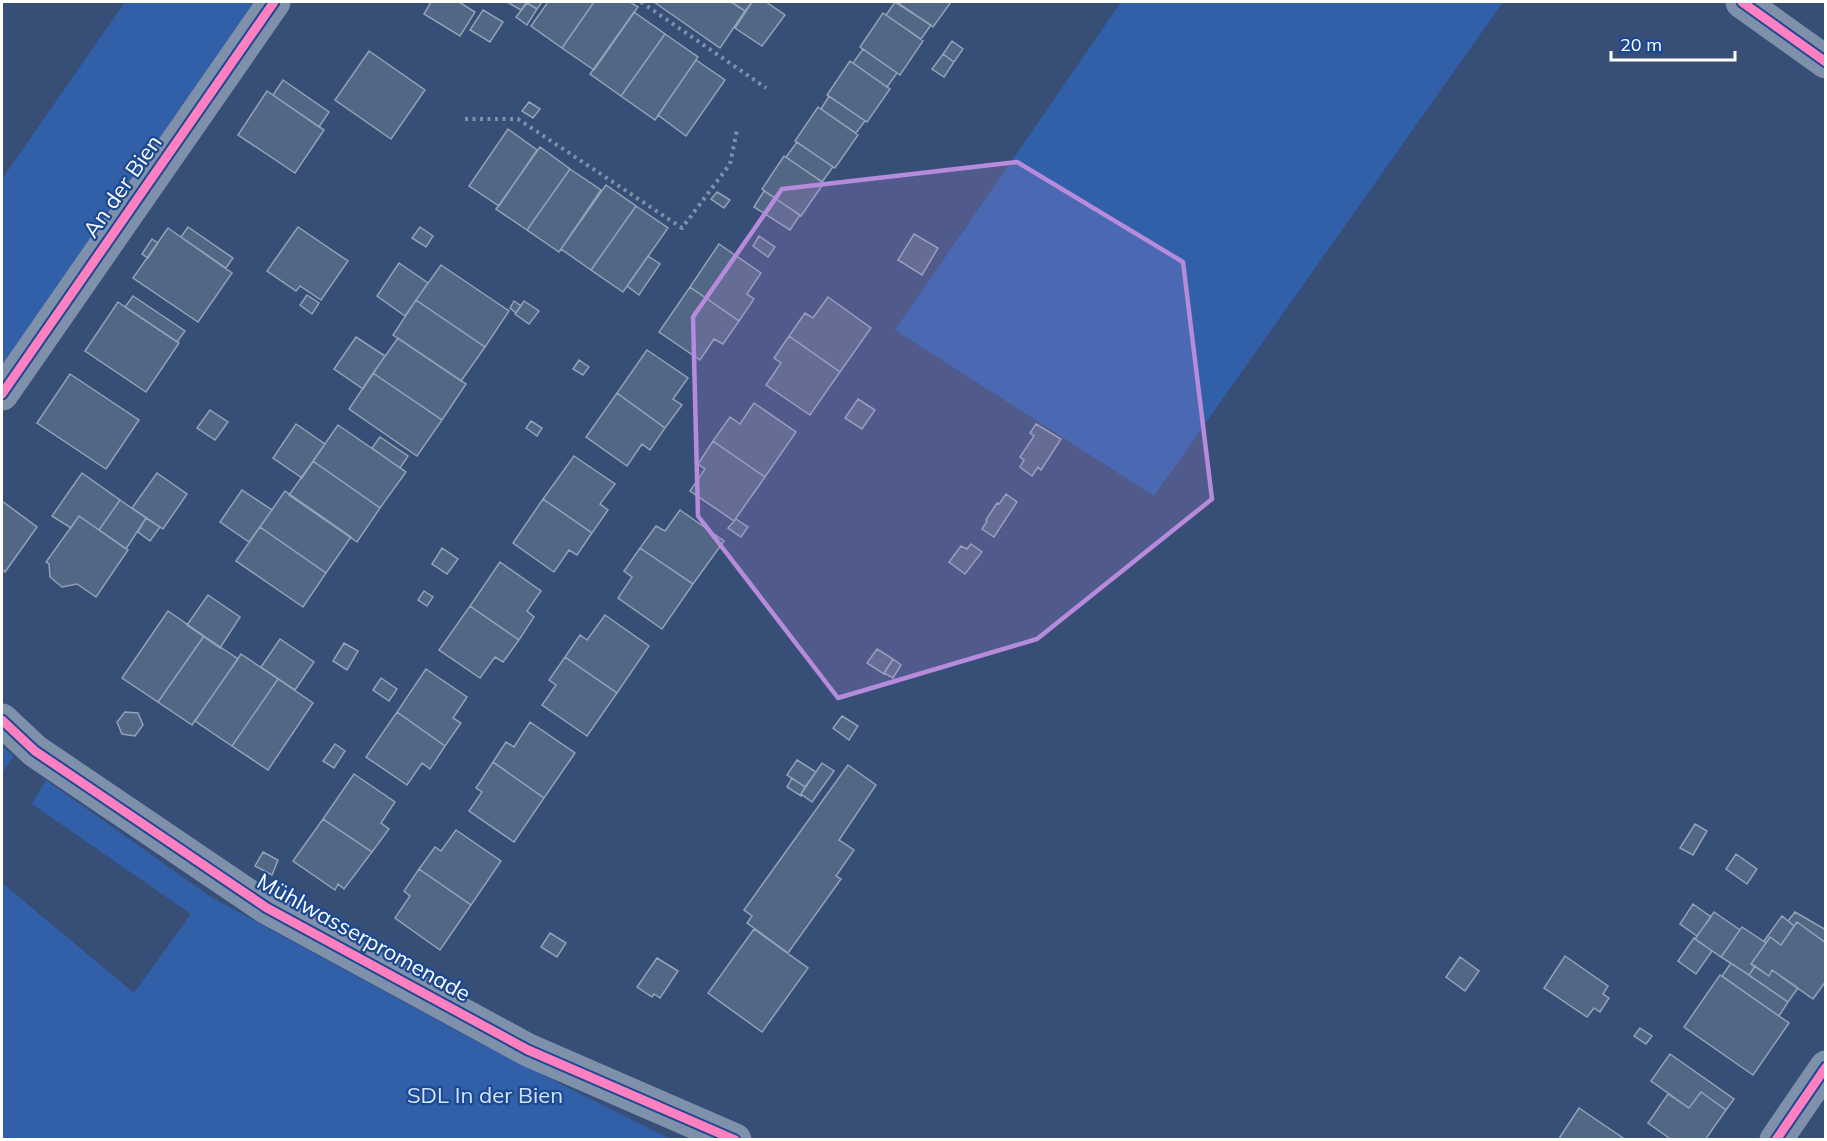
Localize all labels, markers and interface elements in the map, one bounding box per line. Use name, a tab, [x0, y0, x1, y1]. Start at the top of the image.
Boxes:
scale bar	[1611, 24, 1736, 62]
text: 20 m	[1620, 33, 1662, 56]
street label: An der Bien	[76, 129, 168, 243]
street label: Mühlwasserpromenade	[252, 867, 476, 1007]
park label: SDL In der Bien	[407, 1081, 563, 1109]

